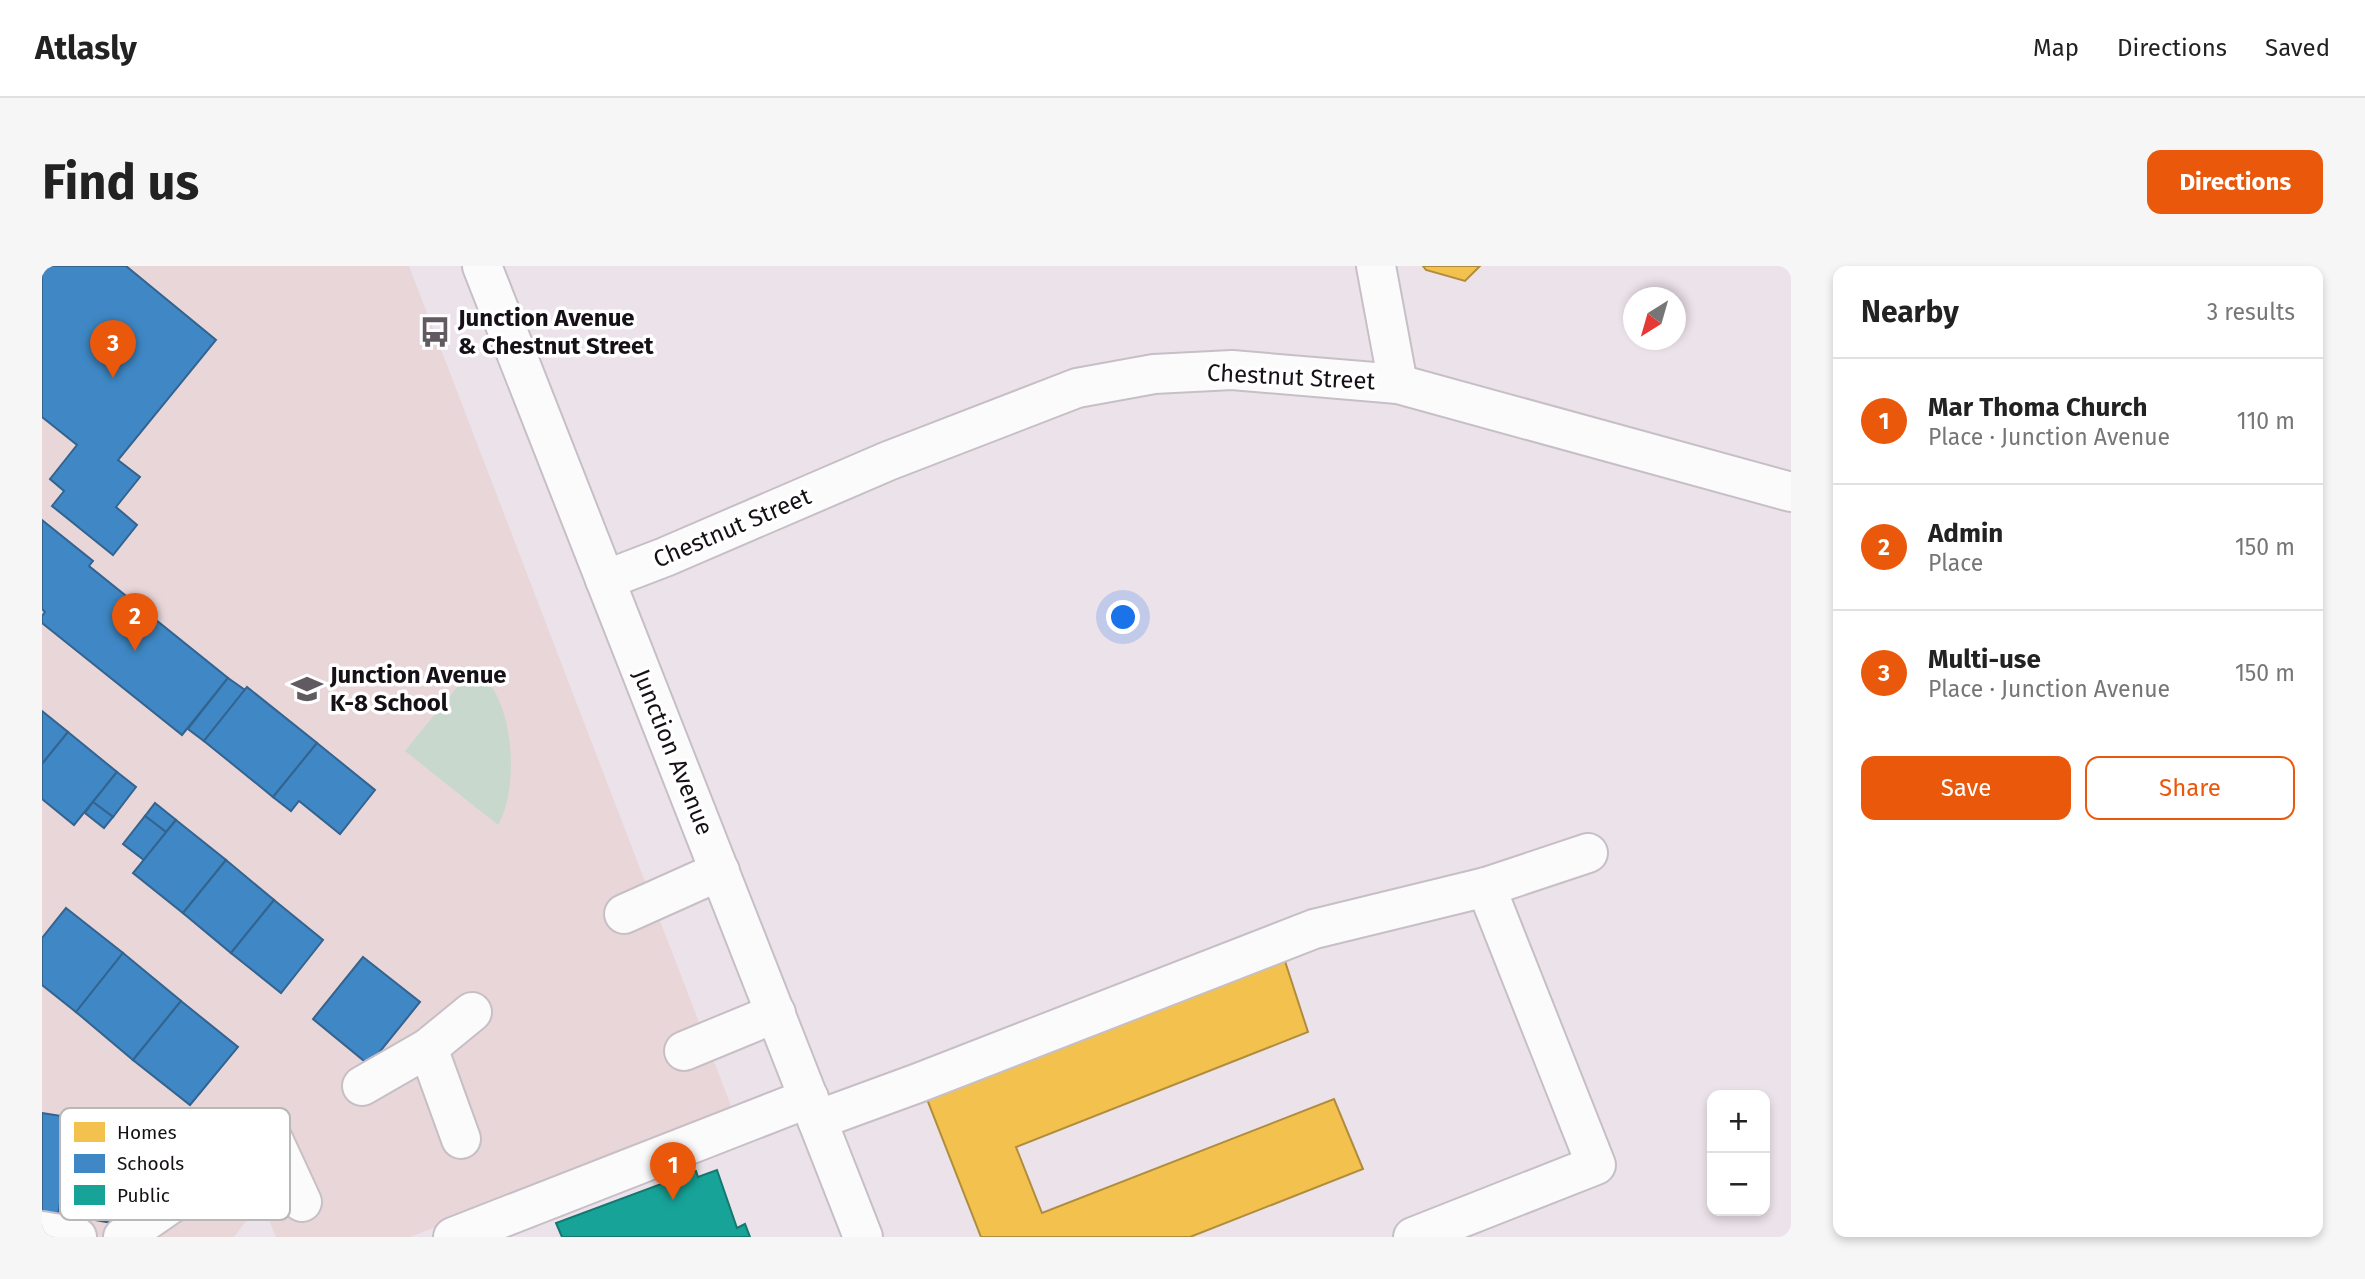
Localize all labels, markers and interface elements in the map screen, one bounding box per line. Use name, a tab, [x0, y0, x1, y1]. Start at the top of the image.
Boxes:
text: Atlasly	[35, 28, 137, 68]
text: Map	[2033, 34, 2079, 62]
text: Directions	[2117, 34, 2227, 62]
text: Saved	[2265, 34, 2330, 62]
button: Directions	[2147, 150, 2323, 214]
text: Find us	[42, 153, 199, 212]
north arrow	[1623, 287, 1686, 350]
text: Nearby	[1861, 294, 1959, 330]
text: 3 results	[2207, 298, 2295, 326]
place label: Junction Avenue & Chestnut Street	[457, 304, 654, 360]
bus stop icon: Junction Avenue & Chestnut Street	[418, 315, 452, 349]
pin: 3	[90, 320, 136, 378]
street label: Chestnut Street	[1206, 359, 1376, 395]
text: Mar Thoma Church	[1928, 392, 2148, 423]
text: 1	[1879, 407, 1889, 435]
text: 110 m	[2237, 407, 2295, 435]
text: Place · Junction Avenue	[1928, 423, 2170, 451]
street label: Chestnut Street	[649, 482, 815, 574]
text: Admin	[1928, 518, 2003, 549]
text: 2	[1878, 533, 1890, 561]
text: 150 m	[2235, 533, 2295, 561]
text: Place	[1928, 549, 1983, 577]
pin: 2	[112, 593, 158, 651]
your location	[1106, 600, 1140, 634]
text: Multi-use	[1928, 644, 2041, 675]
text: 3	[1878, 659, 1890, 687]
text: 150 m	[2235, 659, 2295, 687]
place label: Junction Avenue K-8 School	[329, 661, 507, 717]
street label: Junction Avenue	[627, 665, 719, 839]
school or university icon: Junction Avenue K-8 School	[290, 672, 324, 706]
text: Place · Junction Avenue	[1928, 675, 2170, 703]
button: Save	[1861, 756, 2071, 820]
button: Share	[2085, 756, 2295, 820]
map controls	[1707, 1090, 1770, 1216]
button: +	[1707, 1090, 1770, 1153]
legend	[60, 1108, 290, 1220]
text: Homes	[117, 1121, 177, 1144]
pin: 1	[650, 1142, 696, 1200]
text: Schools	[117, 1152, 184, 1175]
button: −	[1707, 1153, 1770, 1216]
text: Public	[117, 1184, 170, 1207]

